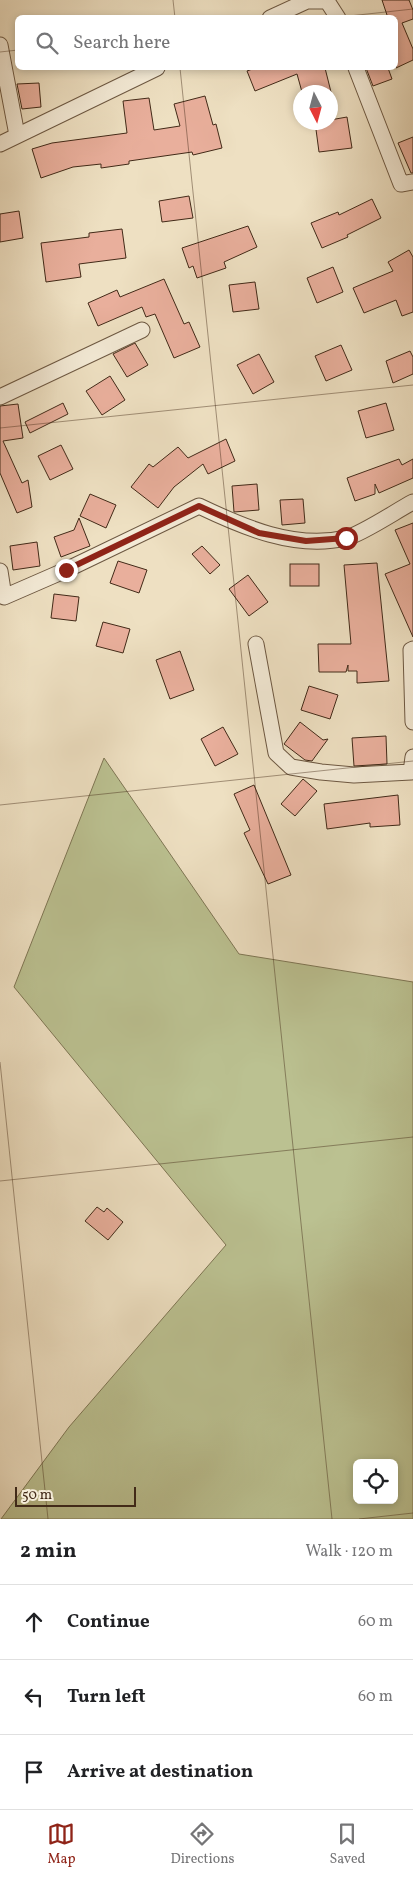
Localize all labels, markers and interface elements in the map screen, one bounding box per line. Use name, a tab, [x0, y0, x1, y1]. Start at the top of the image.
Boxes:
search box	[15, 15, 398, 70]
icon: search	[33, 29, 61, 57]
text: Search here	[73, 30, 170, 56]
north arrow	[293, 85, 338, 130]
route start	[335, 527, 358, 550]
route end	[55, 559, 78, 582]
map controls	[353, 1459, 398, 1504]
button: locate	[353, 1459, 398, 1504]
scale bar	[15, 1484, 136, 1507]
text: 50 m	[22, 1486, 52, 1505]
text: 2 min	[20, 1537, 77, 1566]
text: Walk · 120 m	[305, 1541, 393, 1563]
icon: ahead	[20, 1608, 48, 1636]
text: Continue	[67, 1609, 150, 1635]
text: 60 m	[358, 1611, 393, 1633]
icon: left	[20, 1683, 48, 1711]
text: Turn left	[67, 1684, 146, 1710]
text: 60 m	[358, 1686, 393, 1708]
icon: arrive	[20, 1758, 48, 1786]
text: Arrive at destination	[67, 1759, 253, 1785]
tab: Map	[47, 1820, 75, 1869]
tab: Directions	[170, 1820, 235, 1869]
tab: Saved	[329, 1820, 366, 1869]

